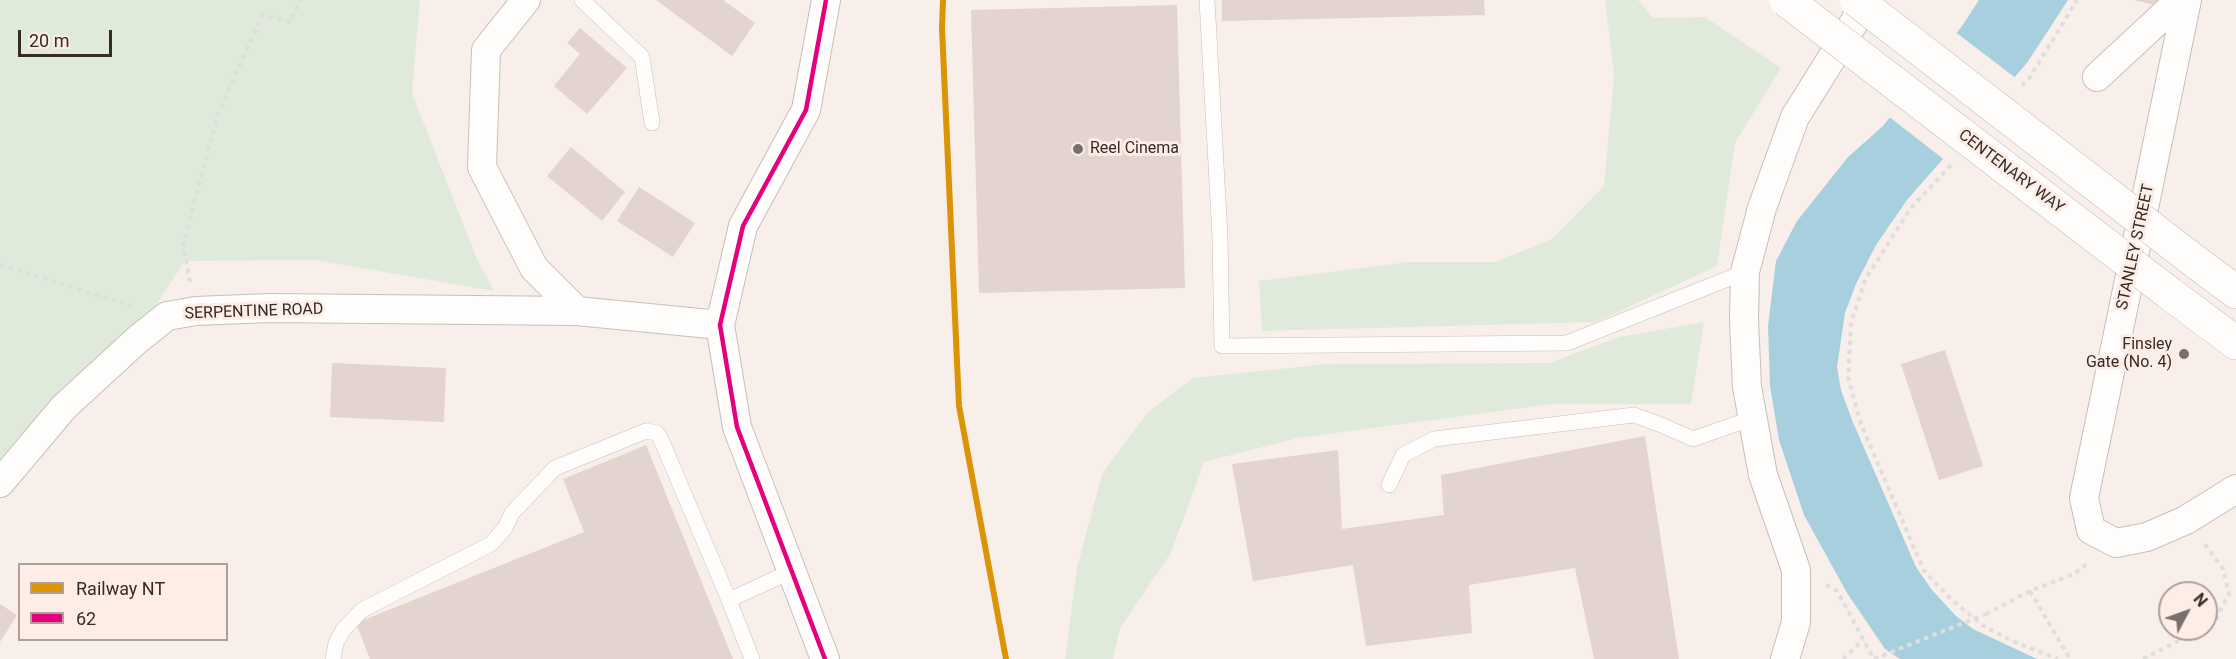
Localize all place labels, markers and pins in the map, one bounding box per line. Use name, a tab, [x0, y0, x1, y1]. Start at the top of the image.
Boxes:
place label: Reel Cinema	[1090, 139, 1179, 159]
marker: Reel Cinema	[1071, 142, 1085, 156]
place label: Finsley Gate (No. 4)	[2086, 335, 2172, 373]
marker: Finsley Gate (No. 4)	[2177, 347, 2191, 361]

